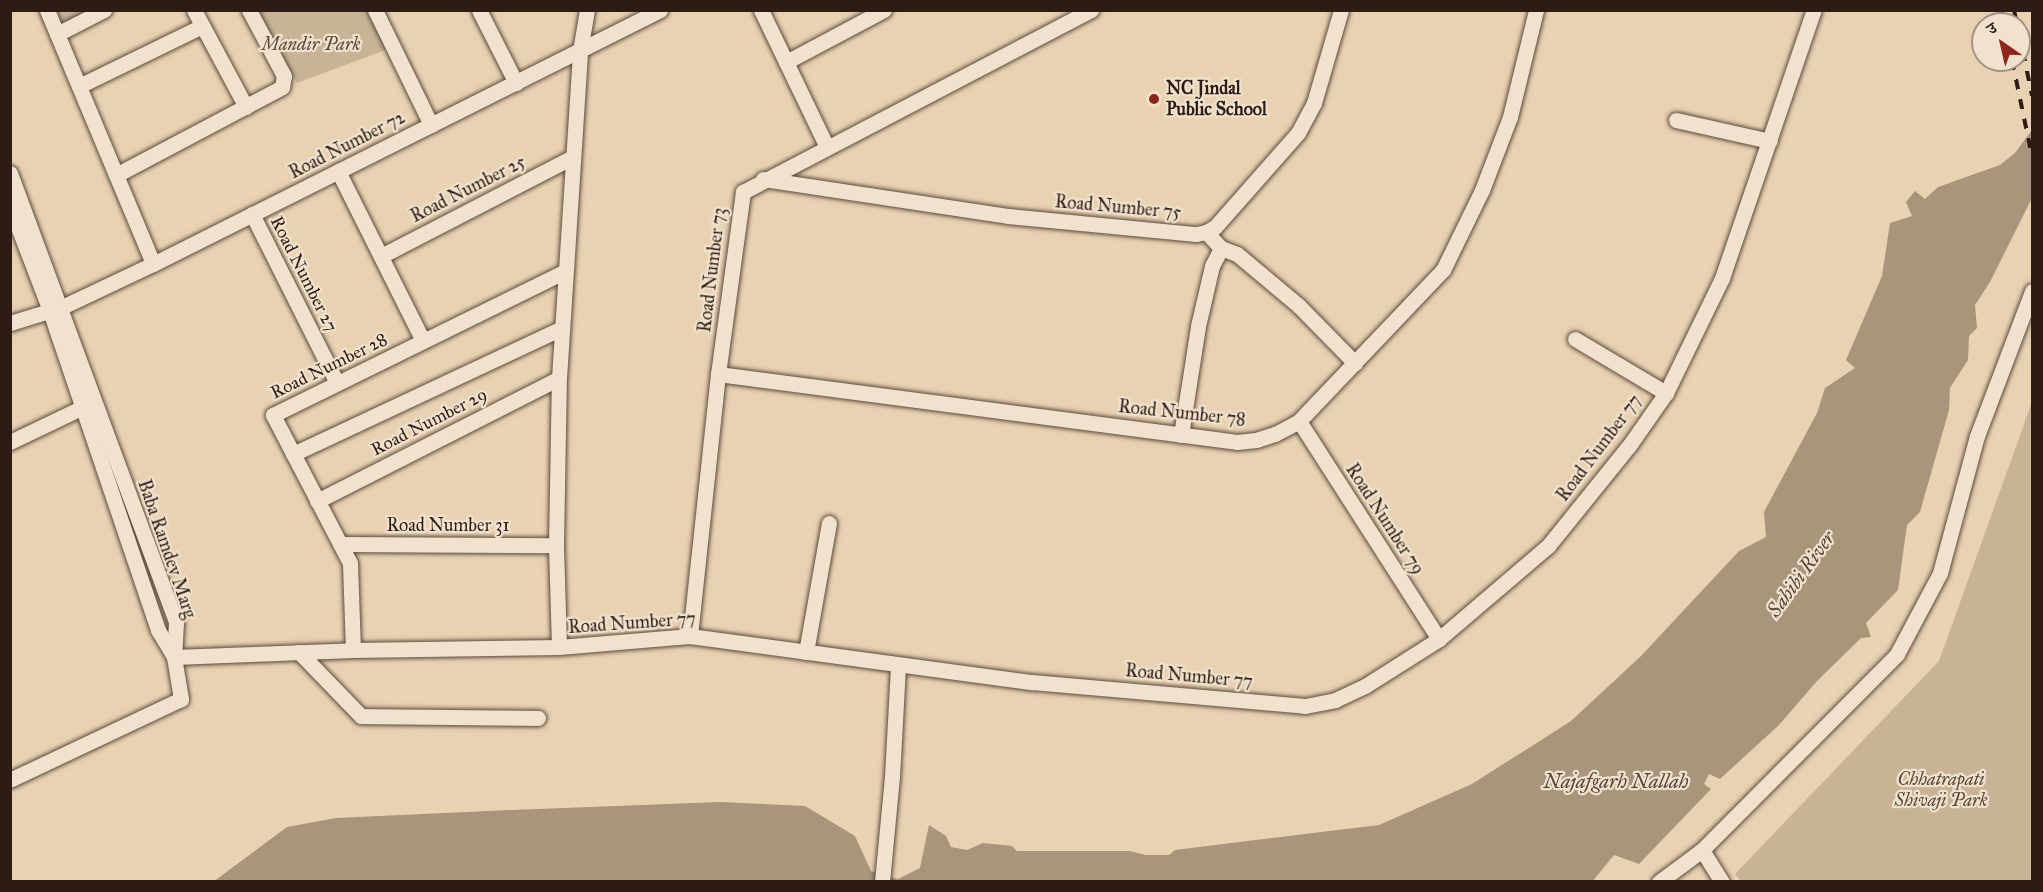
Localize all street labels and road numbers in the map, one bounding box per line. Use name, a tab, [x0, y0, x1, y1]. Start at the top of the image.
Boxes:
street label: Road Number 72	[285, 107, 409, 183]
street label: Road Number 25	[407, 151, 529, 227]
street label: Road Number 75	[1054, 191, 1182, 223]
street label: Road Number 73	[694, 206, 730, 334]
street label: Road Number 27	[266, 213, 342, 335]
street label: Road Number 28	[267, 328, 391, 404]
street label: Road Number 29	[367, 383, 491, 461]
street label: Road Number 77	[1552, 390, 1646, 506]
street label: Road Number 78	[1117, 396, 1247, 430]
street label: Road Number 79	[1341, 459, 1429, 579]
street label: Baba Ramdev Marg	[133, 477, 201, 621]
street label: Road Number 31	[386, 514, 510, 536]
street label: Road Number 77	[567, 608, 697, 638]
street label: Road Number 77	[1124, 660, 1254, 692]

